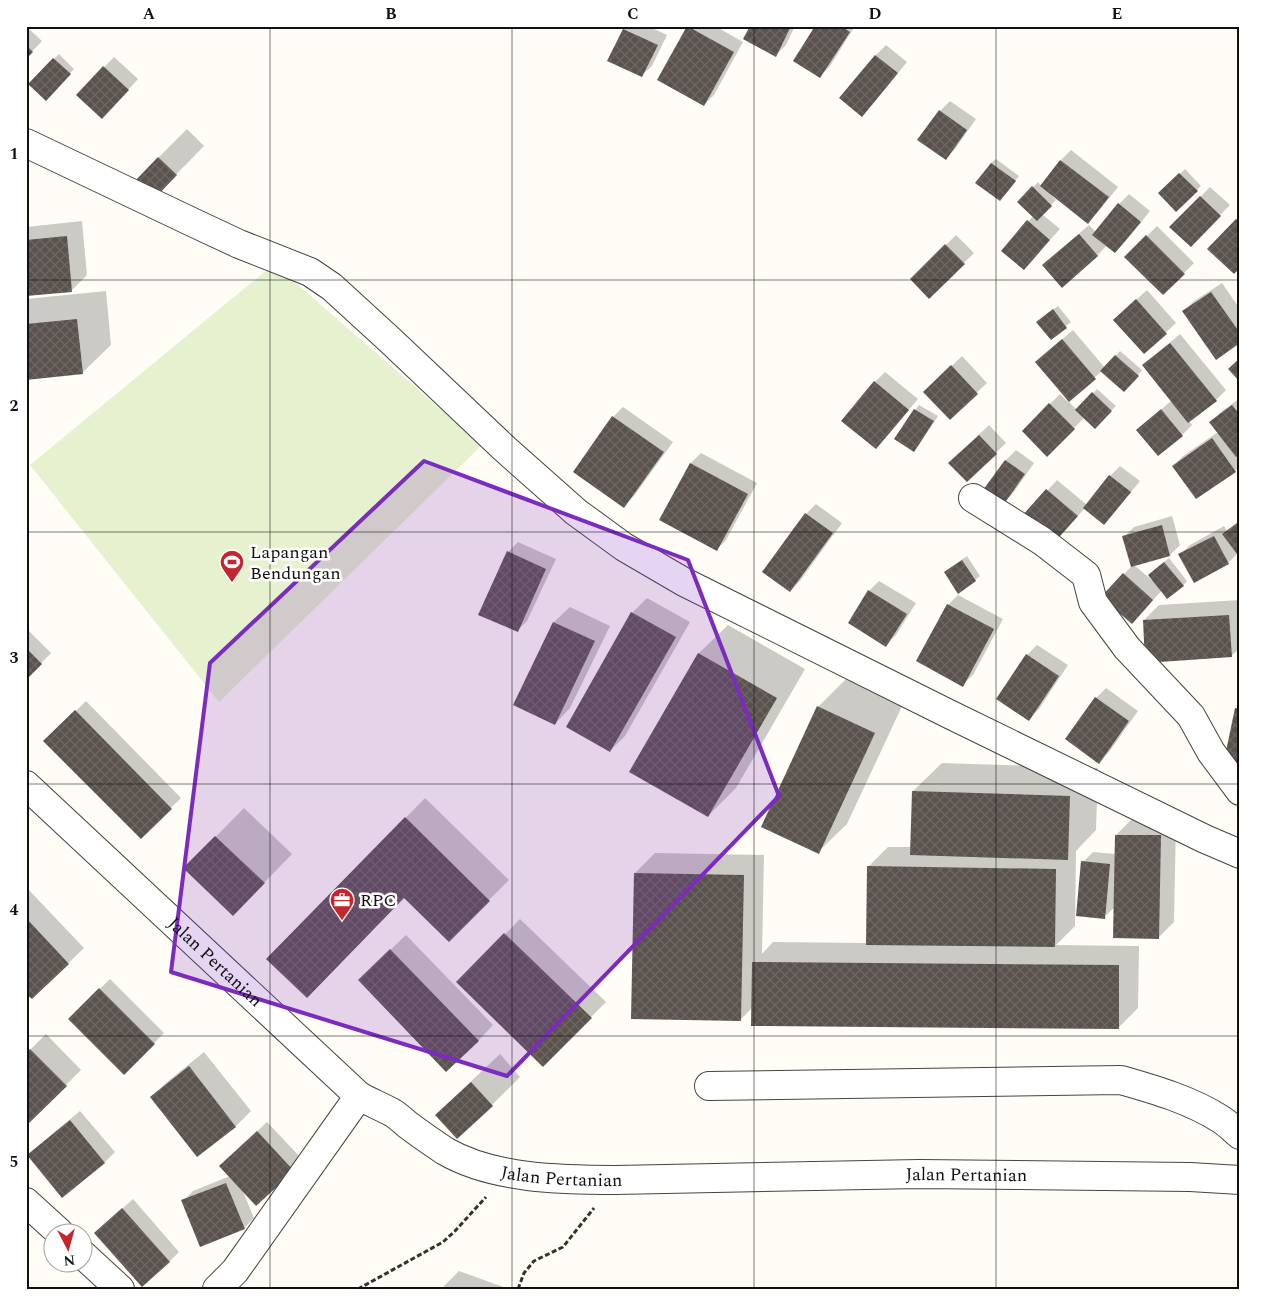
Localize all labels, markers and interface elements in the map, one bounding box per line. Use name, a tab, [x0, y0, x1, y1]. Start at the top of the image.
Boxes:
text: A	[143, 2, 156, 26]
text: B	[385, 2, 397, 26]
text: C	[627, 2, 639, 26]
text: D	[869, 2, 882, 26]
text: E	[1112, 2, 1122, 26]
text: 1	[10, 142, 18, 166]
text: 2	[10, 394, 19, 418]
place label: Lapangan Bendungan	[250, 539, 341, 587]
sports icon: Lapangan Bendungan	[219, 549, 245, 583]
text: 3	[10, 646, 19, 670]
office icon: RPC	[329, 887, 355, 921]
place label: RPC	[360, 887, 396, 914]
text: 4	[10, 898, 19, 922]
street label: Jalan Pertanian	[162, 910, 269, 1013]
text: 5	[10, 1150, 18, 1174]
street label: Jalan Pertanian	[498, 1158, 623, 1194]
street label: Jalan Pertanian	[905, 1160, 1028, 1189]
north arrow	[42, 1222, 92, 1272]
text: N	[63, 1249, 76, 1271]

